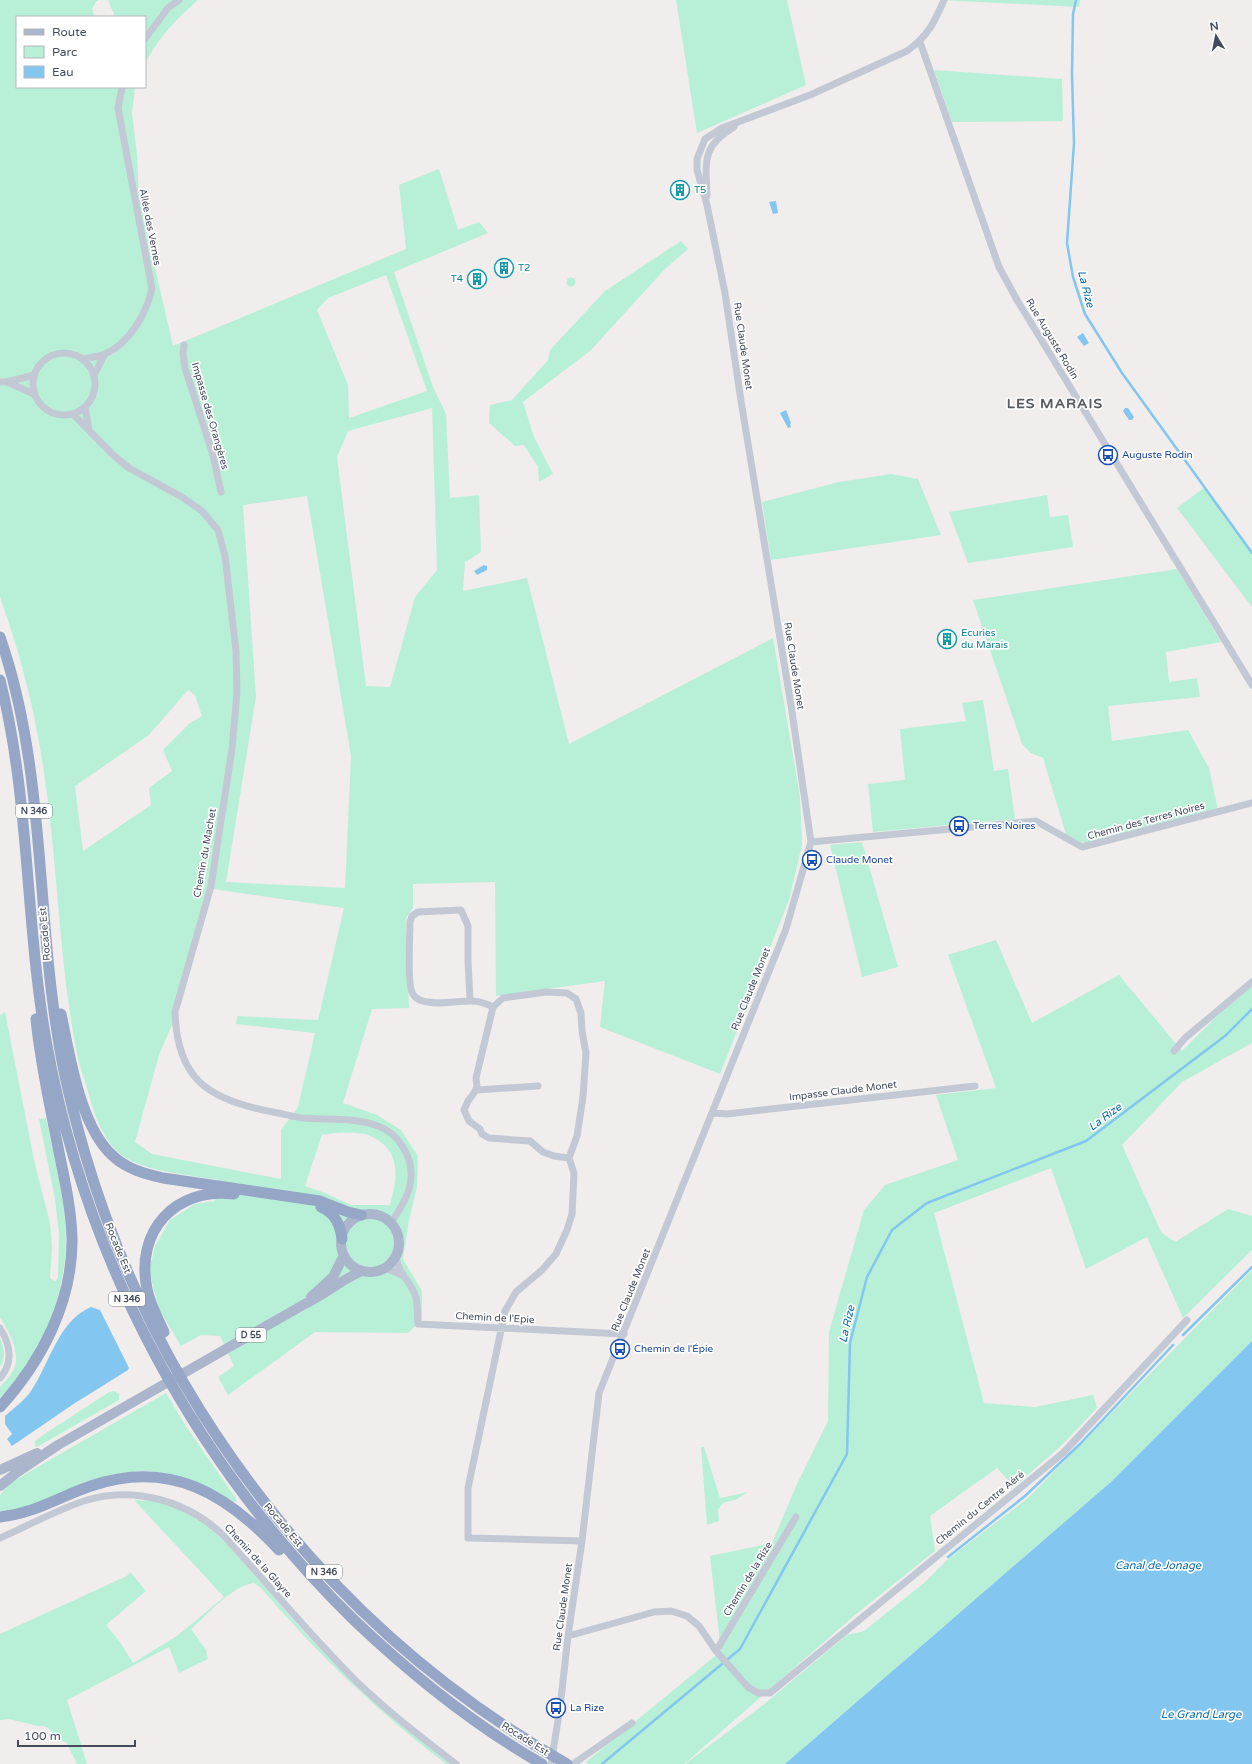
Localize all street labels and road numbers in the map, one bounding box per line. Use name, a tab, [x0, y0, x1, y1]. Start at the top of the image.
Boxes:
street label: Allée des Vernes	[137, 188, 163, 267]
street label: Rue Auguste Rodin	[1023, 296, 1081, 382]
street label: Rue Claude Monet	[731, 301, 755, 391]
street label: Impasse des Orangères	[189, 361, 231, 471]
street label: Rue Claude Monet	[781, 621, 807, 711]
street label: Chemin des Terres Noires	[1086, 800, 1206, 842]
road number: N 346	[16, 804, 52, 818]
street label: Chemin du Machet	[191, 807, 219, 898]
street label: Rocade Est	[37, 907, 53, 961]
street label: Rue Claude Monet	[729, 946, 773, 1032]
street label: Impasse Claude Monet	[788, 1078, 898, 1104]
street label: Rocade Est	[102, 1221, 134, 1275]
street label: Rue Claude Monet	[609, 1247, 653, 1333]
road number: N 346	[109, 1292, 145, 1306]
street label: Chemin de l'Epie	[455, 1310, 535, 1326]
road number: D 55	[236, 1328, 266, 1342]
street label: Chemin du Centre Aéré	[933, 1468, 1027, 1547]
street label: Rocade Est	[261, 1501, 305, 1550]
street label: Chemin de la Glayre	[222, 1522, 294, 1600]
street label: Chemin de la Rize	[721, 1539, 775, 1618]
street label: Rue Claude Monet	[551, 1562, 575, 1652]
road number: N 346	[306, 1565, 342, 1579]
street label: Rocade Est	[499, 1720, 551, 1758]

